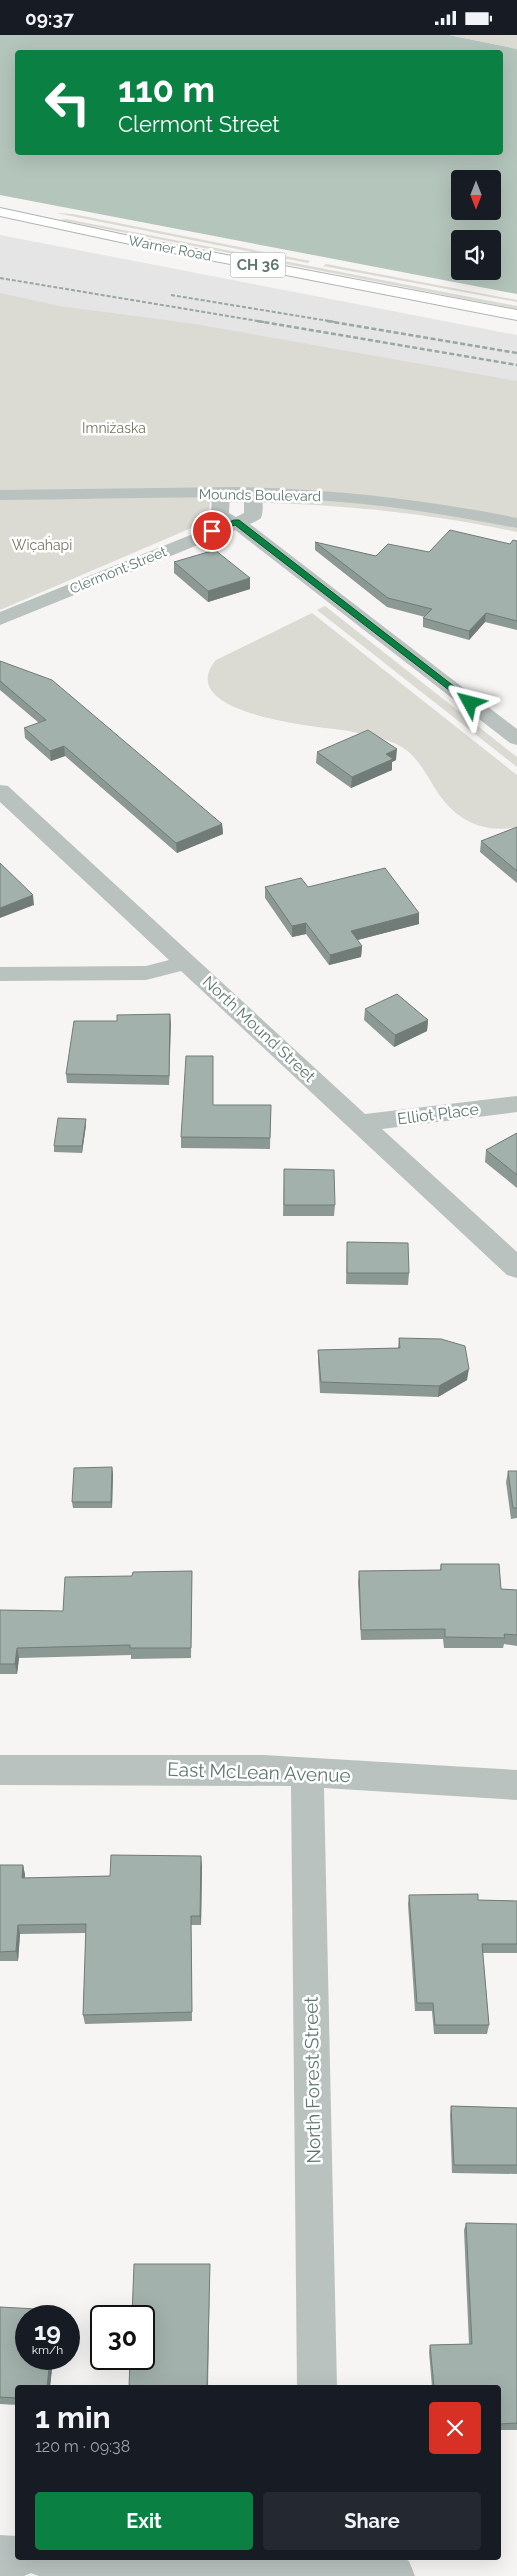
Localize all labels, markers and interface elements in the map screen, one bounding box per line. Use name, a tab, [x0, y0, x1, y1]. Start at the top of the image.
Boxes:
text: 09:37	[25, 7, 74, 29]
text: 110 m	[118, 69, 215, 110]
icon: left	[35, 70, 100, 135]
text: Clermont Street	[118, 111, 280, 137]
north arrow	[451, 170, 501, 220]
map controls	[451, 170, 501, 280]
button: sound	[451, 230, 501, 280]
street label: Warner Road	[127, 232, 213, 264]
road number: CH 36	[230, 253, 286, 277]
park label: Imniżaska	[82, 420, 146, 436]
street label: Mounds Boulevard	[199, 486, 321, 504]
pin	[191, 510, 233, 552]
icon: arrive	[198, 517, 226, 545]
park label: Wic̣aḣapi	[12, 535, 72, 553]
street label: Clermont Street	[67, 543, 169, 597]
position arrow	[443, 676, 495, 728]
street label: North Mound Street	[199, 972, 320, 1086]
street label: Elliot Place	[396, 1100, 480, 1128]
street label: East McLean Avenue	[167, 1758, 351, 1786]
street label: North Forest Street	[300, 1996, 324, 2164]
speed limit sign: 30	[90, 2305, 155, 2370]
text: 19	[34, 2316, 61, 2346]
text: km/h	[32, 2343, 63, 2357]
text: 1 min	[35, 2400, 111, 2435]
button: close	[429, 2402, 481, 2454]
text: 120 m · 09:38	[35, 2437, 130, 2456]
button: Exit	[35, 2492, 253, 2550]
button: Share	[263, 2492, 481, 2550]

